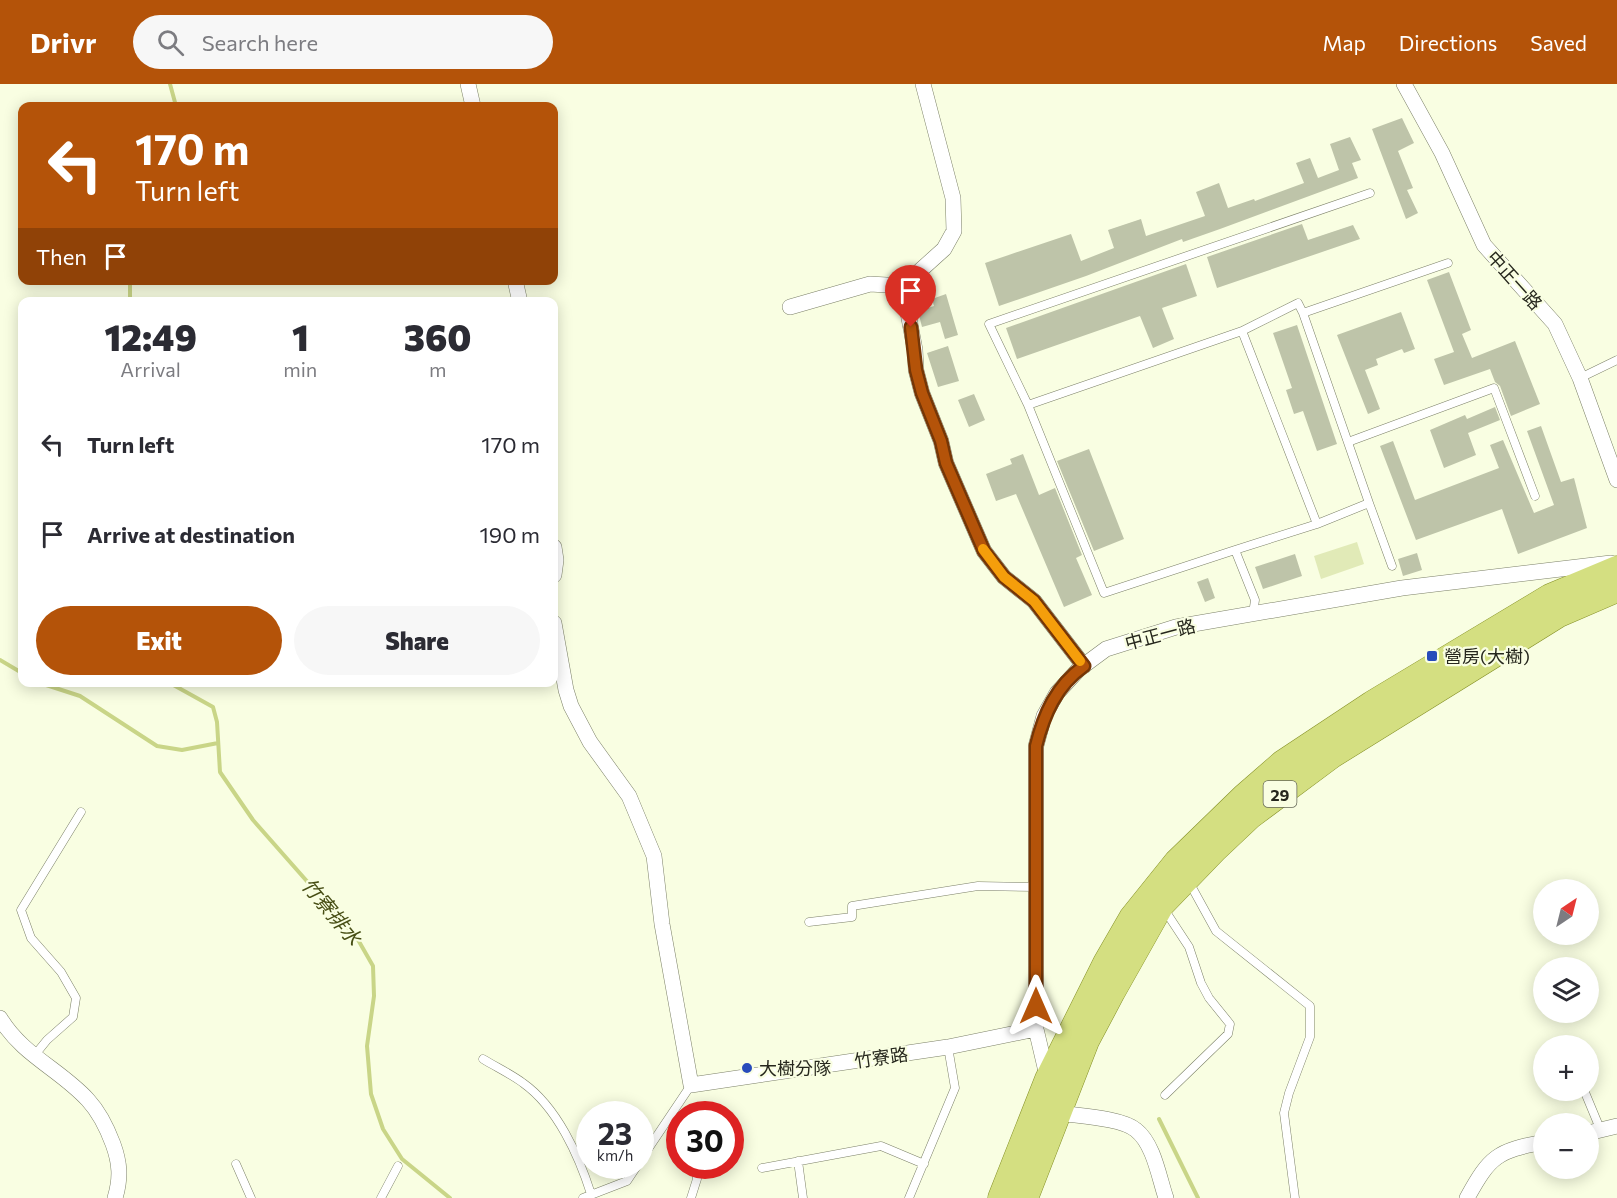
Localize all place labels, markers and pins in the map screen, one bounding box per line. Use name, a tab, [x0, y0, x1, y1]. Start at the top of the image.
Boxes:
pin	[885, 265, 936, 327]
place label: 營房(大樹)	[1444, 645, 1530, 667]
marker: 營房(大樹)	[1425, 649, 1439, 663]
place label: 大樹分隊	[759, 1057, 831, 1079]
marker: 大樹分隊	[740, 1061, 754, 1075]

